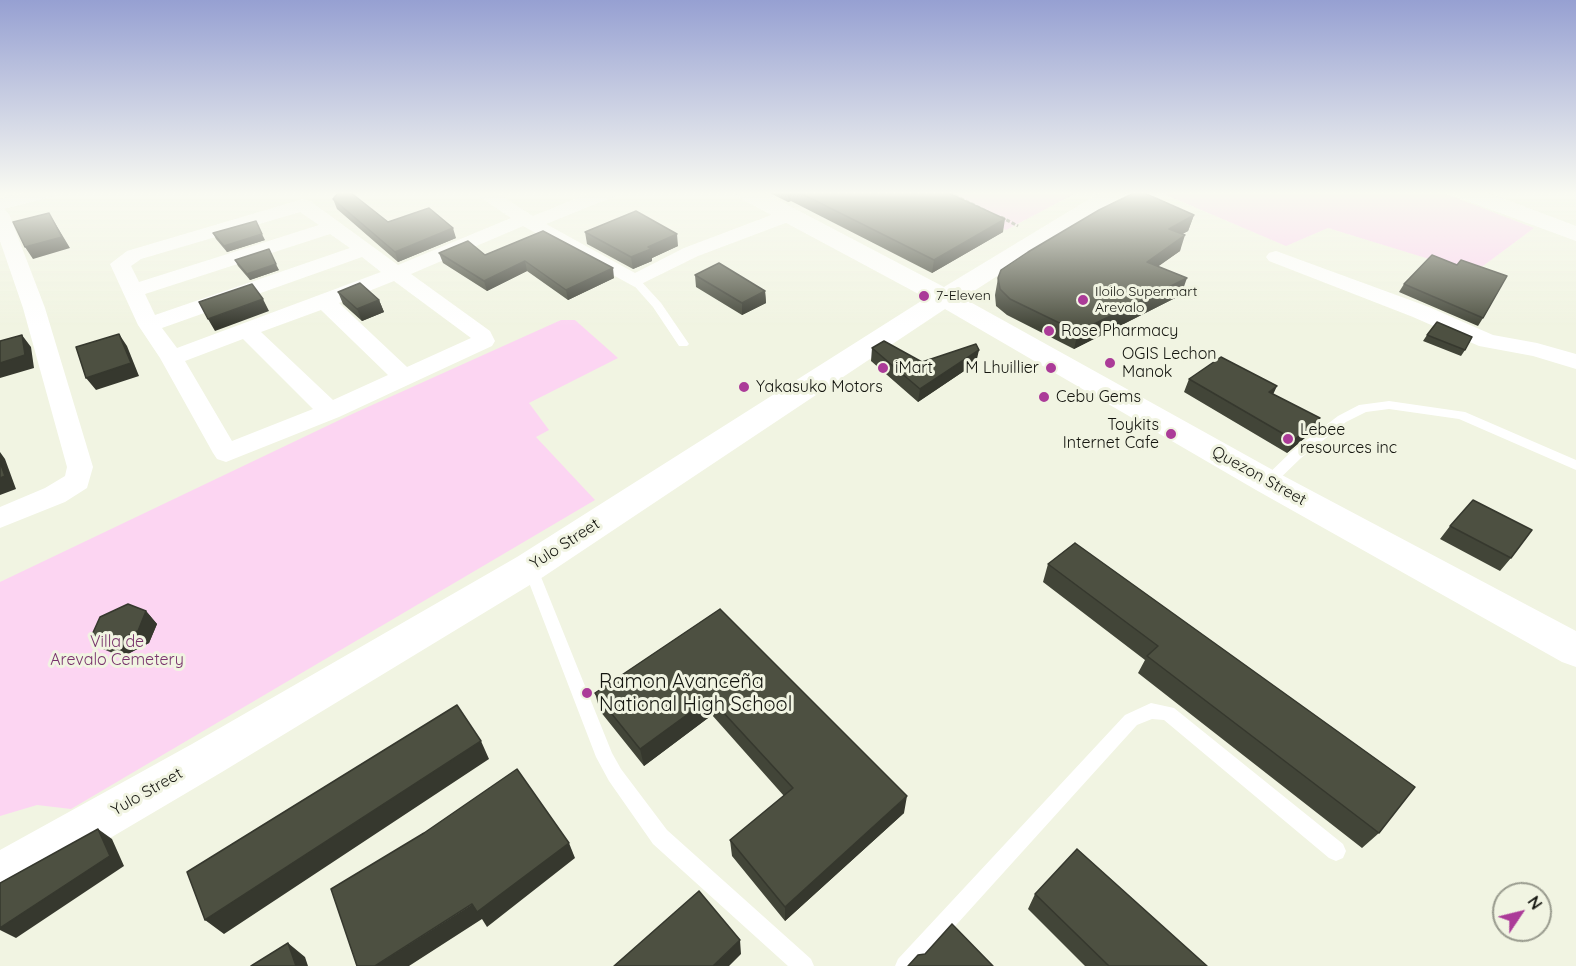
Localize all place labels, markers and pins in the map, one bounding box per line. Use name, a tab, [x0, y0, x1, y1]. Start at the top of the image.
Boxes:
place label: Iloilo Supermart Arevalo	[1095, 284, 1197, 316]
place label: 7-Eleven	[936, 288, 991, 304]
marker: 7-Eleven	[917, 289, 931, 303]
marker: Iloilo Supermart Arevalo	[1076, 293, 1090, 307]
place label: Rose Pharmacy	[1061, 321, 1178, 341]
marker: Rose Pharmacy	[1042, 324, 1056, 338]
place label: OGIS Lechon Manok	[1122, 344, 1217, 382]
marker: OGIS Lechon Manok	[1103, 356, 1117, 370]
place label: iMart	[895, 358, 933, 378]
place label: M Lhuillier	[965, 358, 1039, 378]
marker: iMart	[876, 361, 890, 375]
marker: M Lhuillier	[1044, 361, 1058, 375]
place label: Yakasuko Motors	[756, 377, 883, 397]
marker: Yakasuko Motors	[737, 380, 751, 394]
place label: Cebu Gems	[1056, 387, 1141, 407]
marker: Cebu Gems	[1037, 390, 1051, 404]
place label: Toykits Internet Cafe	[1063, 415, 1159, 453]
place label: Lebee resources inc	[1300, 420, 1397, 458]
marker: Toykits Internet Cafe	[1164, 427, 1178, 441]
marker: Lebee resources inc	[1281, 432, 1295, 446]
place label: Ramon Avanceña National High School	[599, 670, 792, 717]
marker: Ramon Avanceña National High School	[580, 686, 594, 700]

